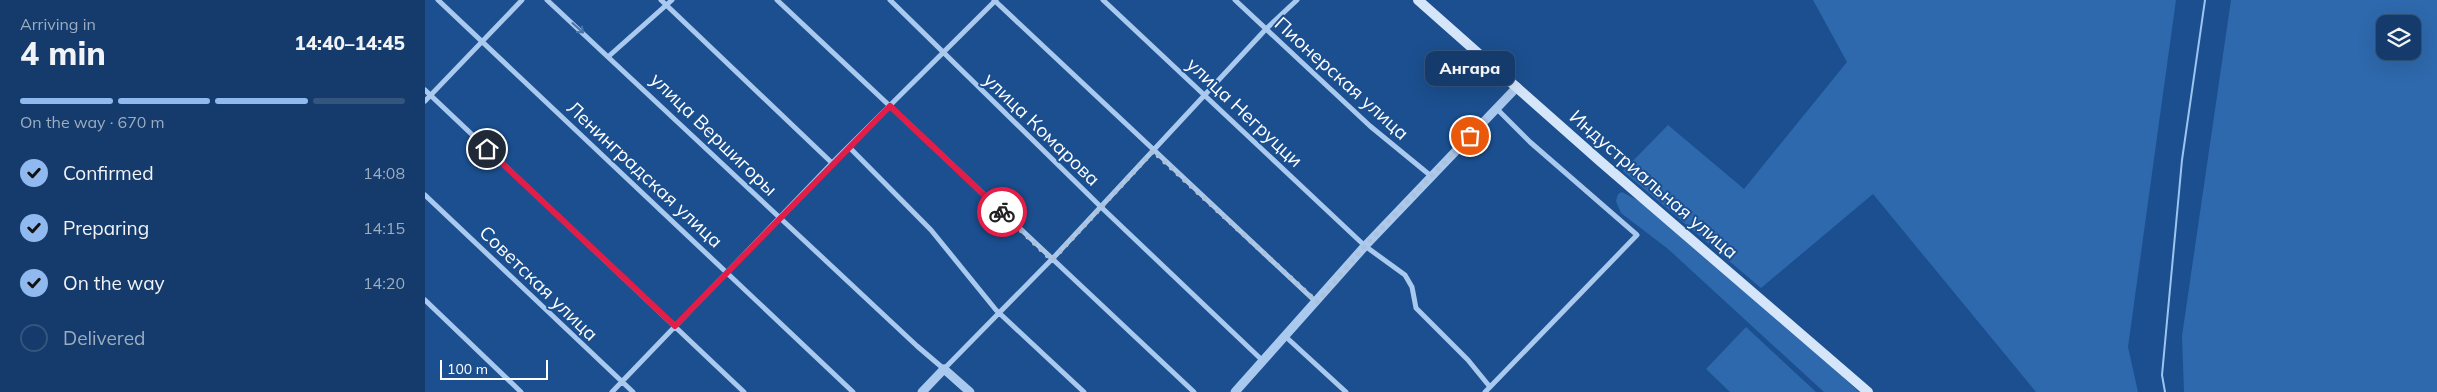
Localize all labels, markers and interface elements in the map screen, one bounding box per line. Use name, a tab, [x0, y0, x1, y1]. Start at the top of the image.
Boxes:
street label: Пионерская улица	[1270, 11, 1414, 145]
text: Arriving in	[20, 14, 96, 34]
map controls	[2376, 15, 2421, 60]
button: layers	[2376, 15, 2421, 60]
one-way arrow	[572, 22, 585, 34]
text: 14:40–14:45	[294, 31, 405, 55]
text: 4 min	[20, 33, 106, 73]
callout: Ангара	[1425, 51, 1515, 86]
street label: улица Негруцци	[1182, 52, 1308, 172]
text: Ангара	[1440, 58, 1500, 78]
street label: улица Вершигоры	[645, 67, 783, 201]
street label: улица Комарова	[979, 67, 1105, 191]
street label: Ленинградская улица	[562, 96, 728, 252]
street label: Индустриальная улица	[1565, 104, 1743, 264]
text: On the way · 670 m	[20, 112, 165, 132]
pin	[1449, 115, 1491, 157]
icon: bag	[1456, 122, 1484, 150]
pin	[466, 128, 508, 170]
icon: home	[473, 135, 501, 163]
icon: check	[20, 159, 48, 187]
text: Confirmed	[63, 161, 154, 185]
text: 14:08	[363, 163, 405, 183]
courier	[977, 187, 1027, 237]
icon: bike	[988, 198, 1016, 226]
icon: check	[20, 214, 48, 242]
text: Preparing	[63, 216, 149, 240]
text: 14:15	[363, 218, 405, 238]
street label: Советская улица	[475, 220, 603, 346]
icon: check	[20, 269, 48, 297]
text: On the way	[63, 271, 165, 295]
text: 14:20	[363, 273, 405, 293]
text: Delivered	[63, 326, 145, 350]
scale bar	[440, 357, 547, 380]
text: 100 m	[447, 360, 488, 378]

